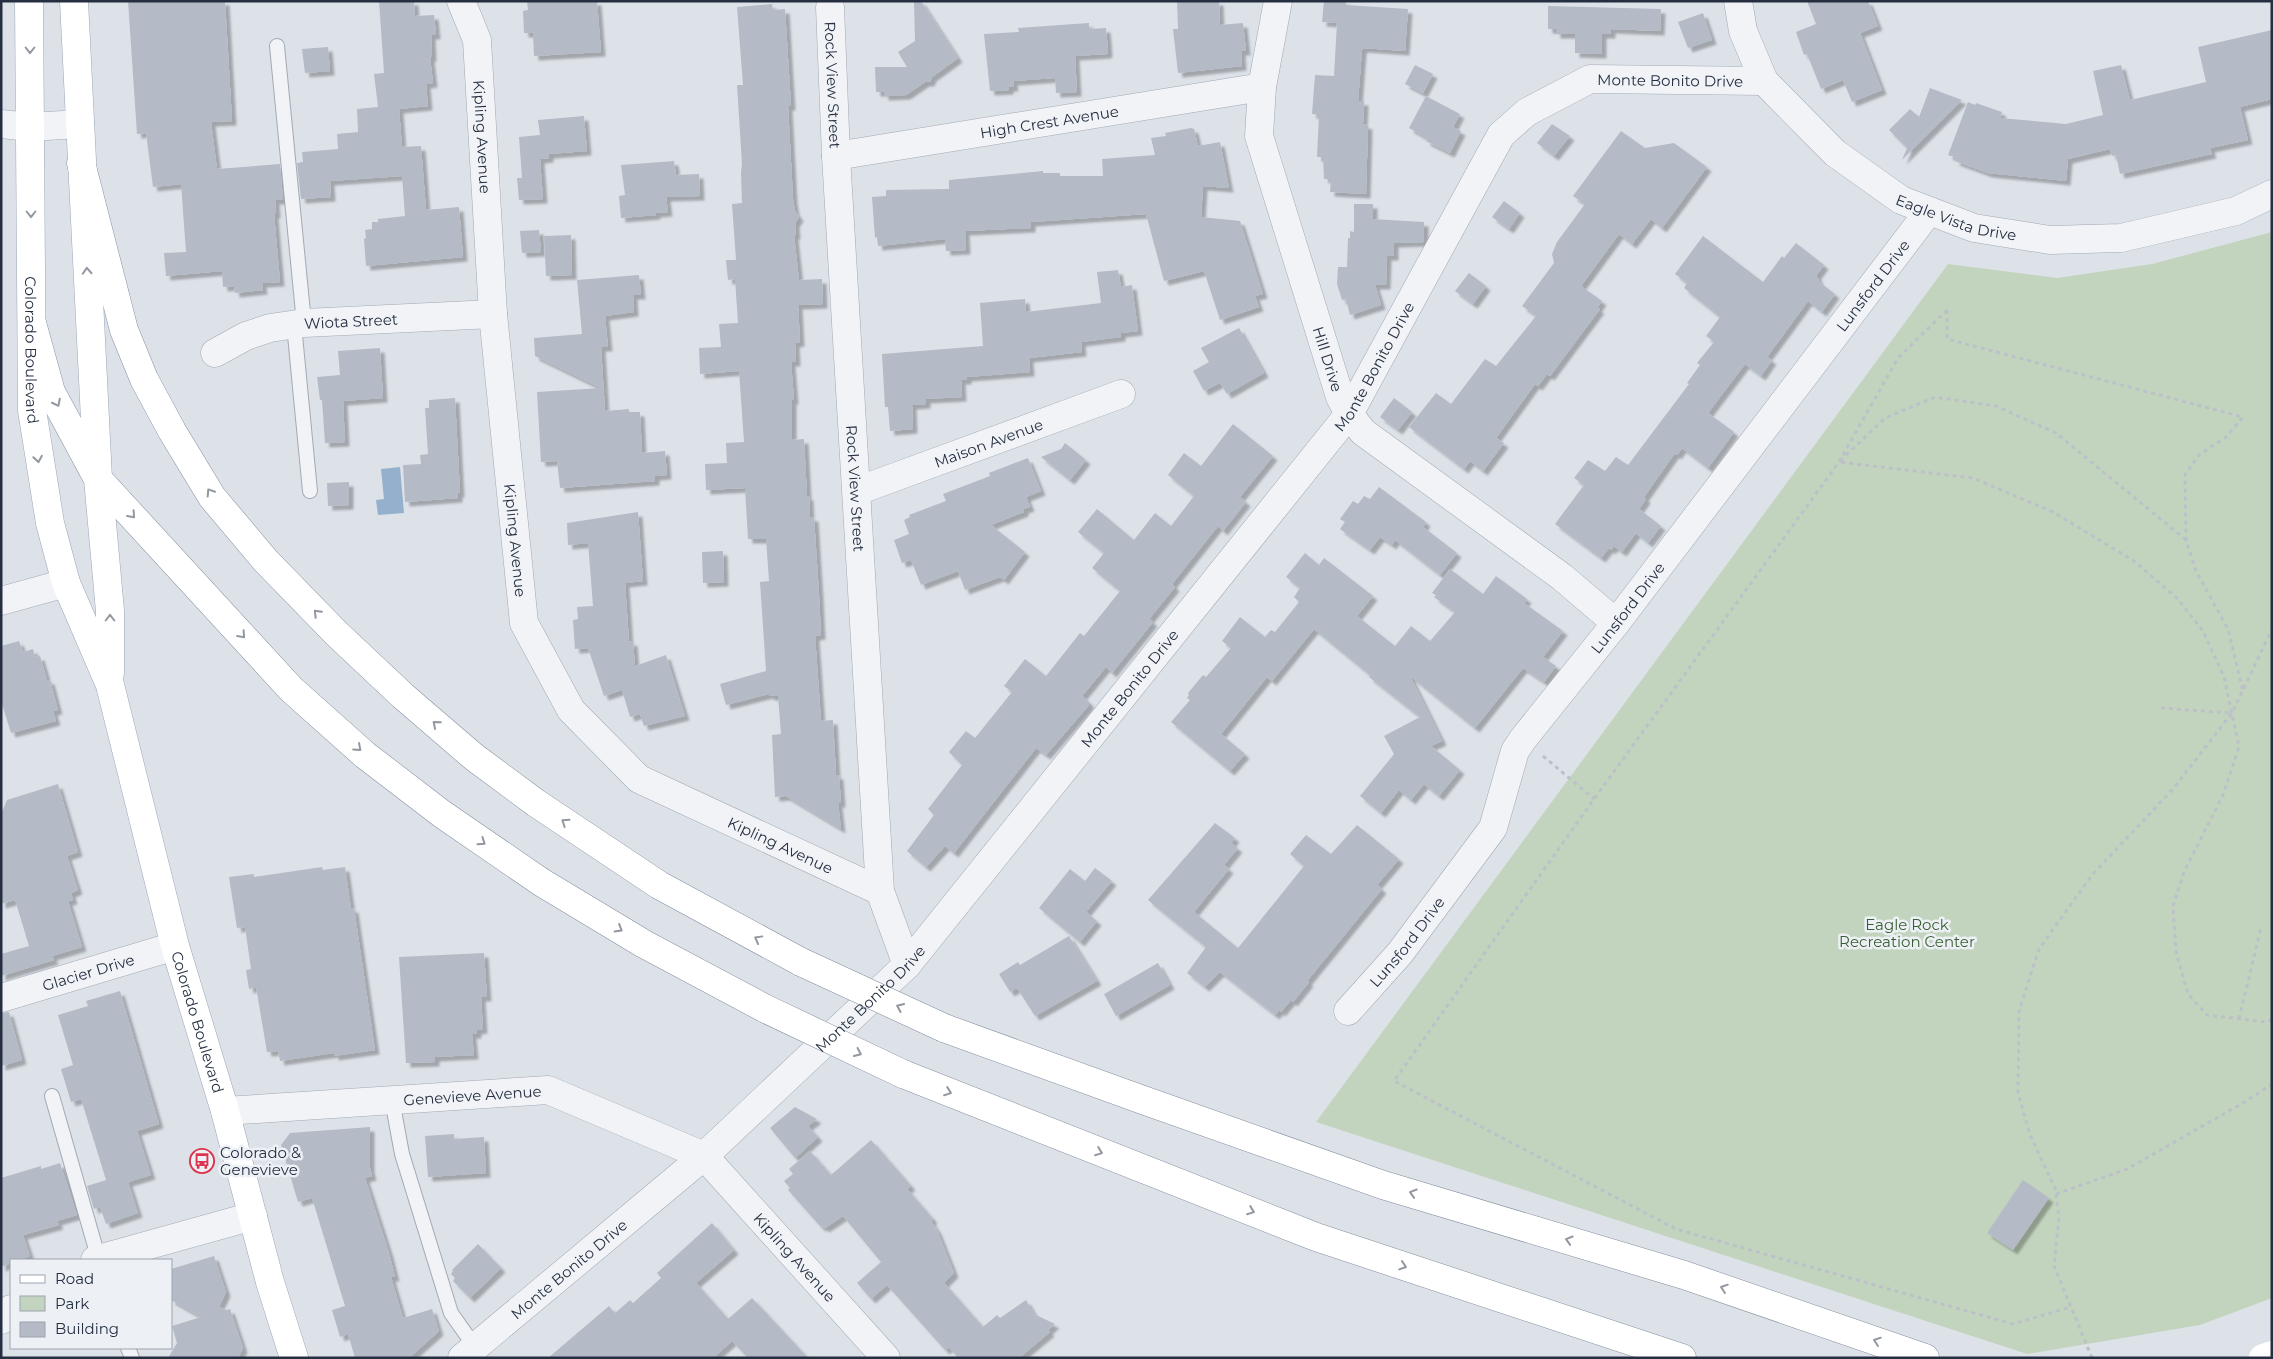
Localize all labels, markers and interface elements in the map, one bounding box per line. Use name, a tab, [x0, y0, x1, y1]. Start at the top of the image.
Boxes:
street label: Rock View Street	[821, 21, 845, 149]
one-way arrow	[25, 46, 35, 54]
street label: Monte Bonito Drive	[1597, 70, 1743, 90]
street label: Kipling Avenue	[470, 79, 495, 194]
street label: High Crest Avenue	[979, 101, 1120, 142]
street label: Eagle Vista Drive	[1893, 189, 2018, 244]
one-way arrow	[26, 211, 36, 219]
street label: Lunsford Drive	[1832, 236, 1913, 335]
one-way arrow	[82, 267, 92, 274]
street label: Colorado Boulevard	[22, 276, 44, 425]
street label: Monte Bonito Drive	[1330, 298, 1418, 435]
street label: Wiota Street	[304, 309, 398, 332]
street label: Hill Drive	[1309, 324, 1347, 394]
one-way arrow	[51, 398, 61, 407]
street label: Maison Avenue	[931, 414, 1046, 471]
street label: Rock View Street	[843, 424, 869, 552]
one-way arrow	[33, 454, 43, 463]
street label: Kipling Avenue	[501, 483, 531, 598]
one-way arrow	[206, 488, 216, 497]
one-way arrow	[126, 509, 135, 518]
street label: Lunsford Drive	[1586, 558, 1668, 657]
one-way arrow	[314, 610, 323, 619]
one-way arrow	[105, 614, 115, 622]
street label: Monte Bonito Drive	[1076, 625, 1182, 751]
one-way arrow	[236, 629, 245, 638]
one-way arrow	[433, 721, 442, 730]
one-way arrow	[352, 742, 361, 751]
street label: Kipling Avenue	[725, 812, 836, 877]
one-way arrow	[562, 819, 571, 828]
one-way arrow	[476, 836, 486, 845]
street label: Lunsford Drive	[1365, 893, 1448, 991]
park label: Eagle Rock Recreation Center	[1839, 915, 1975, 951]
one-way arrow	[614, 922, 623, 932]
one-way arrow	[754, 935, 763, 945]
street label: Monte Bonito Drive	[811, 941, 929, 1056]
street label: Glacier Drive	[40, 949, 137, 995]
street label: Colorado Boulevard	[168, 949, 228, 1095]
one-way arrow	[896, 1003, 905, 1014]
one-way arrow	[852, 1047, 861, 1057]
street label: Genevieve Avenue	[403, 1081, 542, 1109]
one-way arrow	[943, 1086, 952, 1096]
place label: Colorado & Genevieve	[220, 1143, 301, 1179]
one-way arrow	[1094, 1145, 1103, 1156]
bus stop icon: Colorado & Genevieve	[189, 1148, 215, 1174]
one-way arrow	[1409, 1189, 1418, 1199]
one-way arrow	[1246, 1205, 1254, 1215]
street label: Kipling Avenue	[750, 1208, 840, 1306]
street label: Monte Bonito Drive	[507, 1215, 631, 1323]
one-way arrow	[1565, 1236, 1573, 1246]
legend	[10, 1259, 172, 1349]
one-way arrow	[1399, 1260, 1407, 1270]
text: Road	[55, 1269, 94, 1288]
one-way arrow	[1720, 1284, 1728, 1294]
text: Park	[55, 1294, 89, 1313]
text: Building	[55, 1319, 119, 1338]
one-way arrow	[1874, 1337, 1882, 1347]

